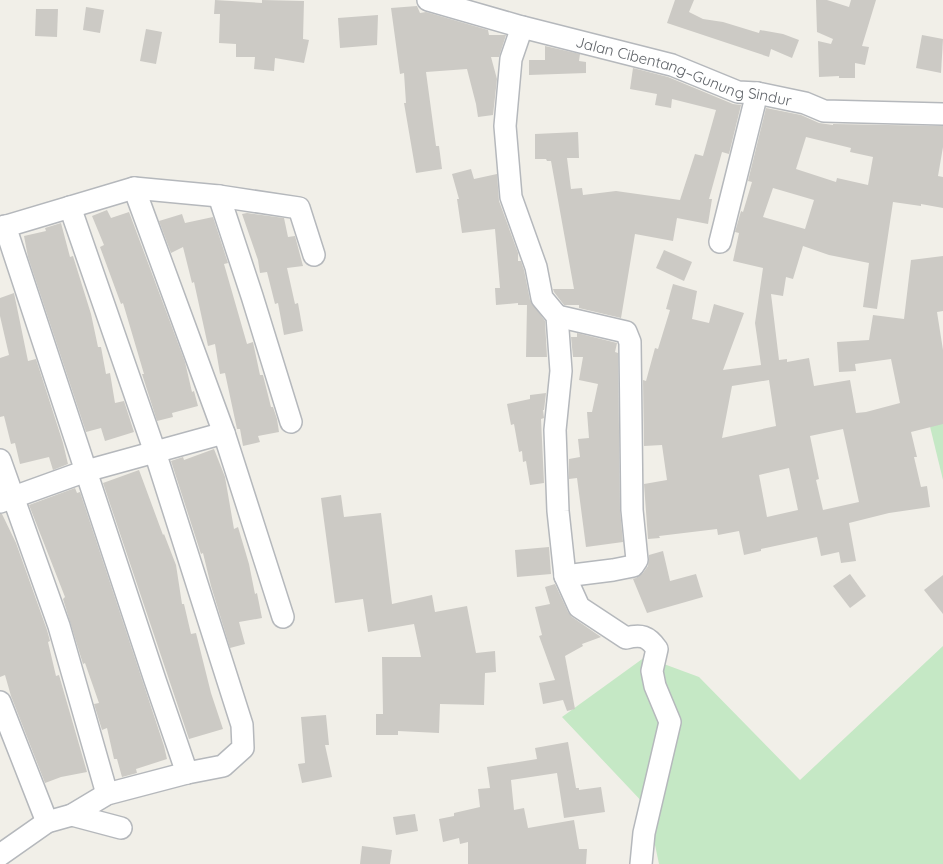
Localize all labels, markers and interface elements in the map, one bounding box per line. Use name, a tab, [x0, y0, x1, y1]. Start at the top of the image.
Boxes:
street label: Jalan Cibentang–Gunung Sindur	[574, 32, 794, 110]

